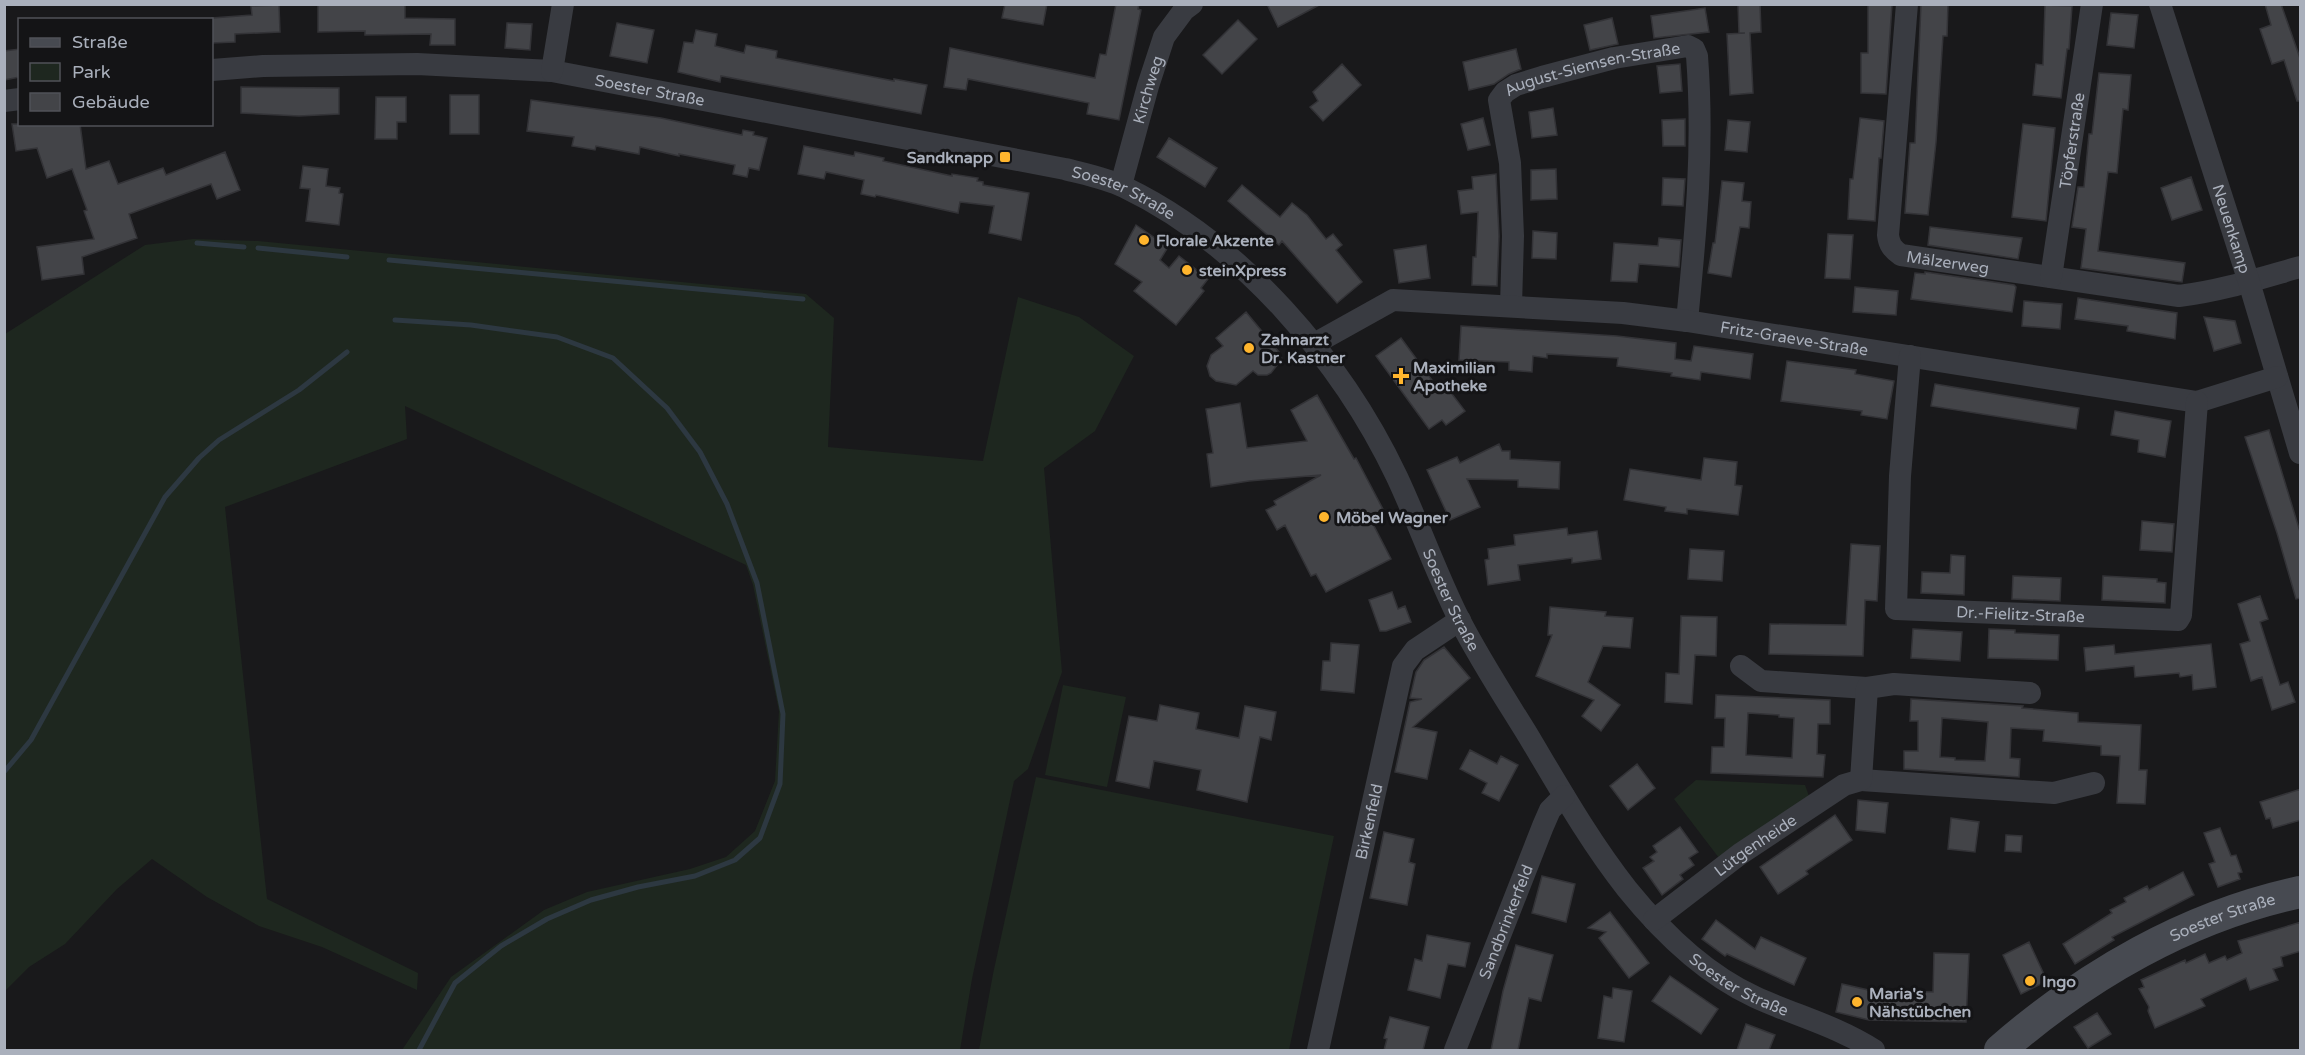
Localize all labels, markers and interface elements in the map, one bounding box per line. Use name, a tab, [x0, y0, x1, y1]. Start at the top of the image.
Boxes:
legend	[18, 18, 213, 126]
text: Straße	[72, 31, 128, 53]
street label: August-Siemsen-Straße	[1501, 38, 1682, 101]
street label: Kirchweg	[1129, 53, 1168, 126]
text: Park	[72, 61, 111, 83]
street label: Soester Straße	[593, 70, 706, 111]
text: Gebäude	[72, 91, 150, 113]
street label: Töpferstraße	[2055, 91, 2090, 190]
place label: Sandknapp	[907, 148, 993, 168]
marker: Sandknapp	[998, 150, 1012, 164]
street label: Soester Straße	[1070, 162, 1179, 224]
street label: Neuenkamp	[2207, 182, 2255, 276]
place label: Florale Akzente	[1156, 231, 1274, 251]
marker: Florale Akzente	[1137, 233, 1151, 247]
street label: Mälzerweg	[1905, 247, 1990, 279]
place label: steinXpress	[1199, 261, 1287, 281]
marker: steinXpress	[1180, 263, 1194, 277]
street label: Fritz-Graeve-Straße	[1719, 317, 1870, 361]
place label: Zahnarzt Dr. Kastner	[1261, 330, 1346, 368]
marker: Zahnarzt Dr. Kastner	[1242, 341, 1256, 355]
place label: Maximilian Apotheke	[1413, 358, 1495, 396]
marker: Maximilian Apotheke	[1394, 369, 1408, 383]
place label: Möbel Wagner	[1336, 508, 1449, 528]
marker: Möbel Wagner	[1317, 510, 1331, 524]
street label: Soester Straße	[1418, 546, 1483, 655]
street label: Dr.-Fielitz-Straße	[1956, 602, 2085, 627]
street label: Birkenfeld	[1351, 782, 1388, 862]
street label: Lütgenheide	[1710, 810, 1801, 881]
street label: Sandbrinkerfeld	[1475, 862, 1538, 982]
street label: Soester Straße	[2167, 889, 2278, 946]
street label: Soester Straße	[1685, 949, 1791, 1021]
place label: Ingo	[2042, 972, 2076, 992]
marker: Ingo	[2023, 974, 2037, 988]
place label: Maria's Nähstübchen	[1869, 984, 1971, 1022]
marker: Maria's Nähstübchen	[1850, 995, 1864, 1009]

